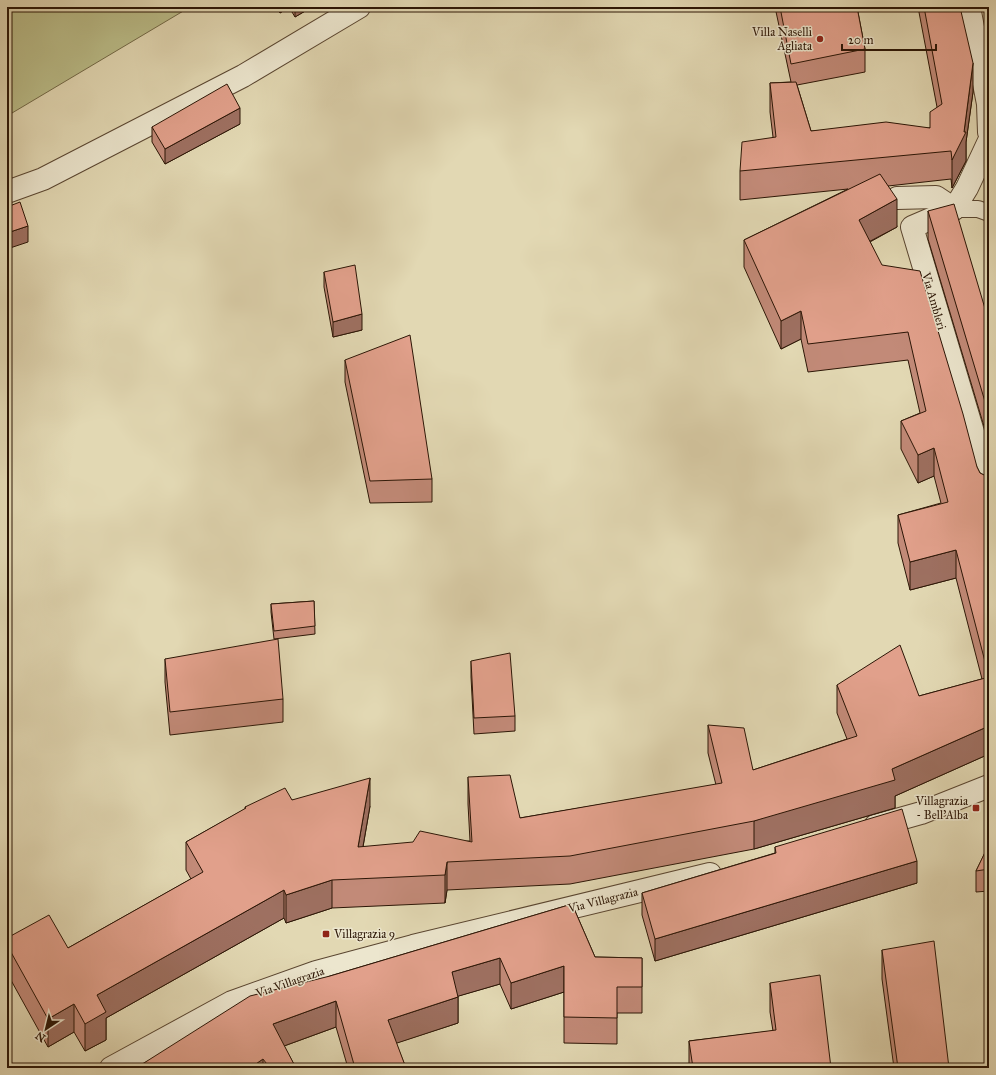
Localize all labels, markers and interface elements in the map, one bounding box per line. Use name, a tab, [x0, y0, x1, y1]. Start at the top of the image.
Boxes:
place label: Villa Naselli Agliata	[751, 25, 813, 54]
scale bar	[842, 26, 936, 52]
text: 20 m	[848, 33, 874, 47]
marker: Villa Naselli Agliata	[815, 34, 825, 44]
street label: Via Ambleri	[919, 270, 949, 332]
place label: Villagrazia - Bell'Alba	[915, 794, 969, 822]
marker: Villagrazia - Bell'Alba	[971, 803, 981, 813]
street label: Via Villagrazia	[566, 884, 641, 917]
place label: Villagrazia 9	[333, 927, 395, 942]
marker: Villagrazia 9	[321, 929, 331, 939]
street label: Via Villagrazia	[253, 963, 327, 1002]
north arrow	[26, 1009, 66, 1049]
text: N	[32, 1028, 48, 1045]

